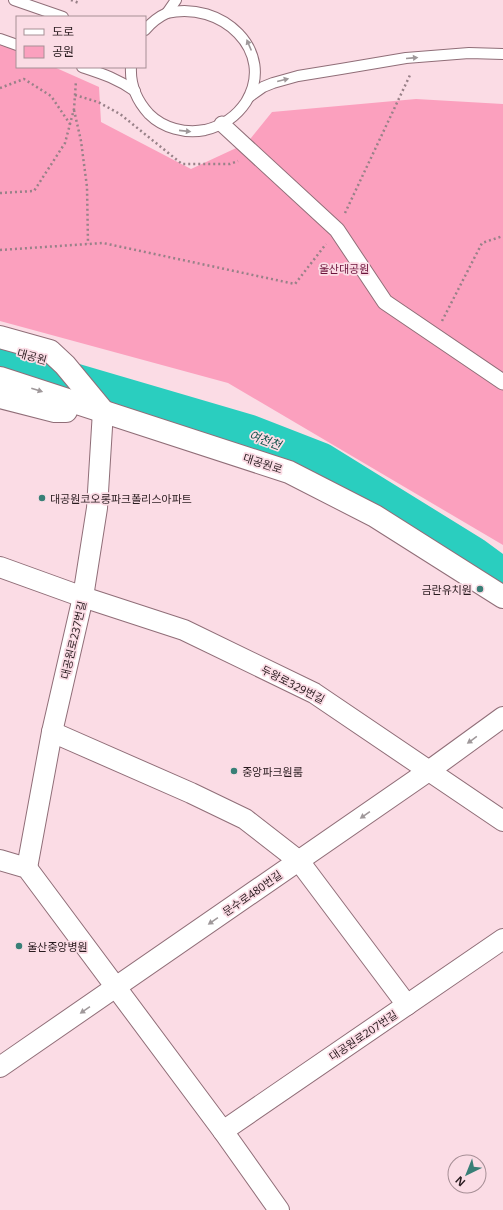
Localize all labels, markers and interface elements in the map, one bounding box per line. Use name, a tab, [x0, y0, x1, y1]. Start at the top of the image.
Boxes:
legend	[16, 16, 146, 68]
text: 도로	[52, 23, 74, 40]
one-way arrow	[246, 40, 252, 51]
text: 공원	[52, 43, 74, 60]
one-way arrow	[405, 54, 418, 61]
one-way arrow	[278, 77, 290, 83]
one-way arrow	[179, 128, 191, 134]
park label: 울산대공원	[319, 261, 369, 276]
street label: 대공원	[15, 345, 49, 367]
one-way arrow	[31, 387, 43, 393]
water label: 여천천	[247, 426, 285, 454]
street label: 대공원로	[241, 450, 285, 476]
place label: 대공원코오롱파크폴리스아파트	[50, 491, 192, 506]
marker: 대공원코오롱파크폴리스아파트	[37, 493, 47, 503]
place label: 금란유치원	[421, 582, 472, 597]
marker: 금란유치원	[475, 584, 485, 594]
street label: 대공원로237번길	[57, 600, 89, 680]
street label: 두왕로329번길	[259, 662, 327, 706]
one-way arrow	[466, 736, 477, 744]
place label: 중앙파크원룸	[242, 764, 303, 779]
marker: 중앙파크원룸	[229, 766, 239, 776]
one-way arrow	[360, 811, 371, 819]
street label: 문수로480번길	[219, 867, 285, 919]
one-way arrow	[207, 917, 218, 925]
place label: 울산중앙병원	[27, 939, 88, 954]
marker: 울산중앙병원	[14, 941, 24, 951]
one-way arrow	[79, 1006, 90, 1013]
street label: 대공원로207번길	[326, 1007, 400, 1063]
north arrow	[447, 1154, 487, 1194]
text: N	[451, 1173, 468, 1190]

